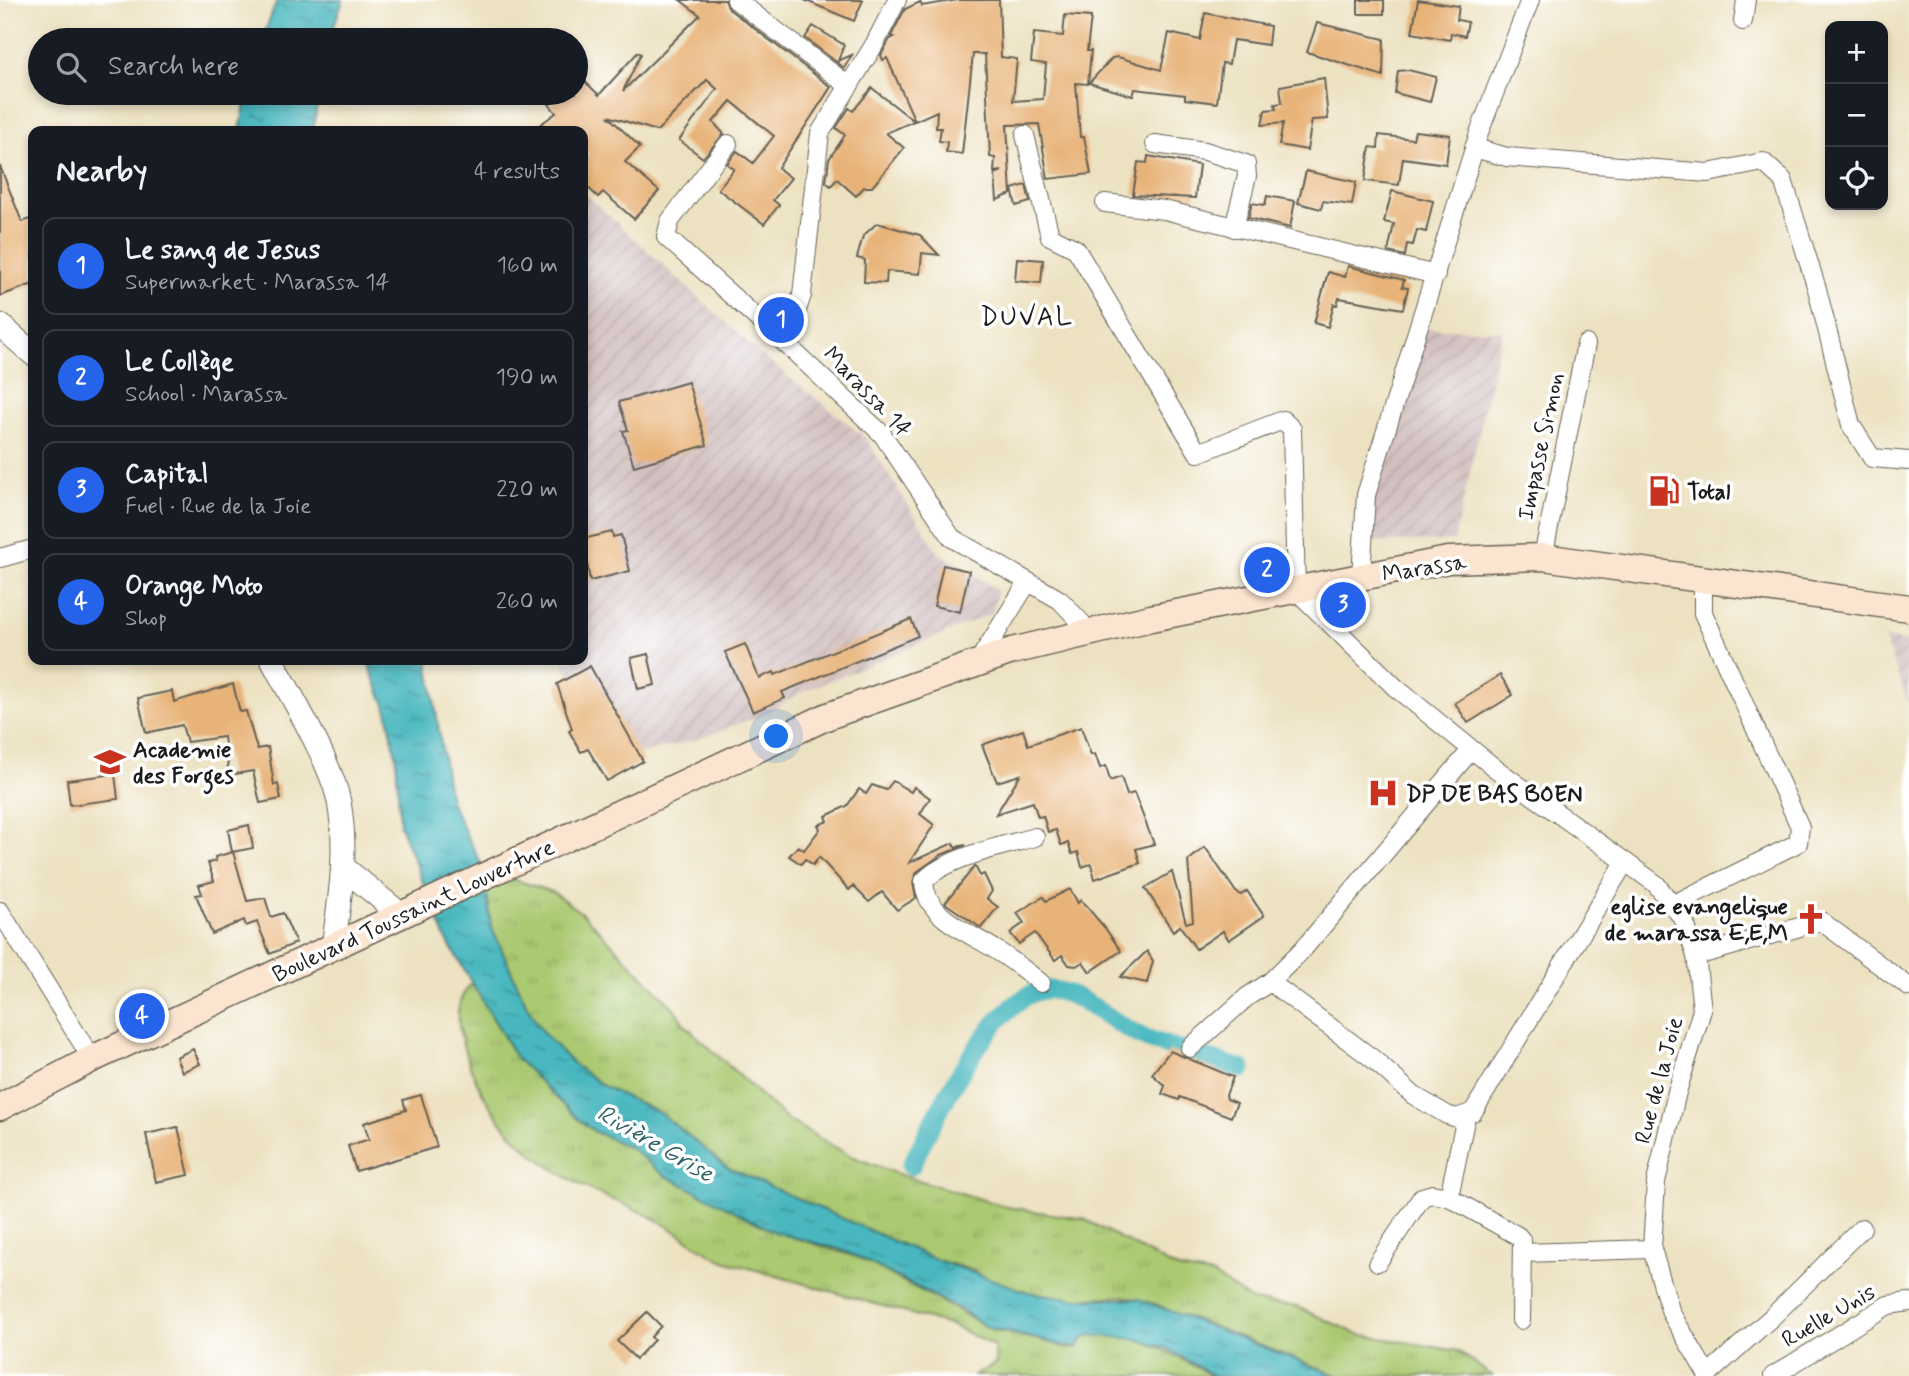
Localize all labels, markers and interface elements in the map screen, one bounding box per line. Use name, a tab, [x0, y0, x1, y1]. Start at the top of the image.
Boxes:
map controls	[1825, 21, 1888, 210]
button: +	[1825, 21, 1888, 84]
search box	[28, 28, 588, 105]
icon: search	[52, 48, 90, 86]
text: Search here	[108, 50, 239, 84]
button: −	[1825, 84, 1888, 147]
button: locate	[1825, 147, 1888, 210]
text: Nearby	[56, 152, 147, 191]
text: 4 results	[474, 157, 560, 187]
text: Le sang de Jesus	[125, 234, 320, 268]
text: 1	[76, 251, 86, 281]
text: 160 m	[497, 251, 558, 281]
text: Supermarket · Marassa 14	[125, 268, 389, 298]
pin: 1	[758, 294, 804, 346]
district label: DUVAL	[980, 301, 1074, 335]
street label: Marassa 14	[816, 340, 917, 444]
text: Le Collège	[125, 346, 234, 380]
text: 2	[75, 363, 87, 393]
text: 190 m	[496, 363, 558, 393]
street label: Impasse Simon	[1512, 370, 1572, 523]
text: School · Marassa	[125, 380, 287, 410]
text: Capital	[125, 458, 208, 492]
fuel station icon: Total	[1647, 474, 1681, 508]
text: 3	[76, 475, 86, 505]
text: 220 m	[496, 475, 558, 505]
place label: Total	[1687, 478, 1731, 508]
text: Fuel · Rue de la Joie	[125, 492, 311, 522]
pin: 2	[1244, 544, 1290, 596]
street label: Marassa	[1380, 547, 1469, 590]
text: Orange Moto	[125, 570, 263, 604]
pin: 3	[1320, 579, 1366, 631]
text: 4	[74, 587, 88, 617]
text: 260 m	[496, 587, 558, 617]
text: Shop	[125, 604, 167, 634]
your location	[759, 719, 793, 753]
place label: Academie des Forges	[133, 736, 234, 795]
school or university icon: Academie des Forges	[93, 745, 127, 779]
hospital icon: DP DE BAS BOEN	[1366, 776, 1400, 810]
place label: DP DE BAS BOEN	[1406, 780, 1583, 810]
street label: Boulevard Toussaint Louverture	[268, 833, 560, 991]
place label: eglise evangelique de marassa E,E,M	[1605, 893, 1788, 949]
church icon: eglise evangelique de marassa E,E,M	[1794, 902, 1828, 936]
pin: 4	[119, 990, 165, 1042]
street label: Rue de la Joie	[1629, 1014, 1691, 1147]
water label: Rivière Grise	[591, 1098, 720, 1190]
street label: Ruelle Unis	[1777, 1278, 1881, 1356]

